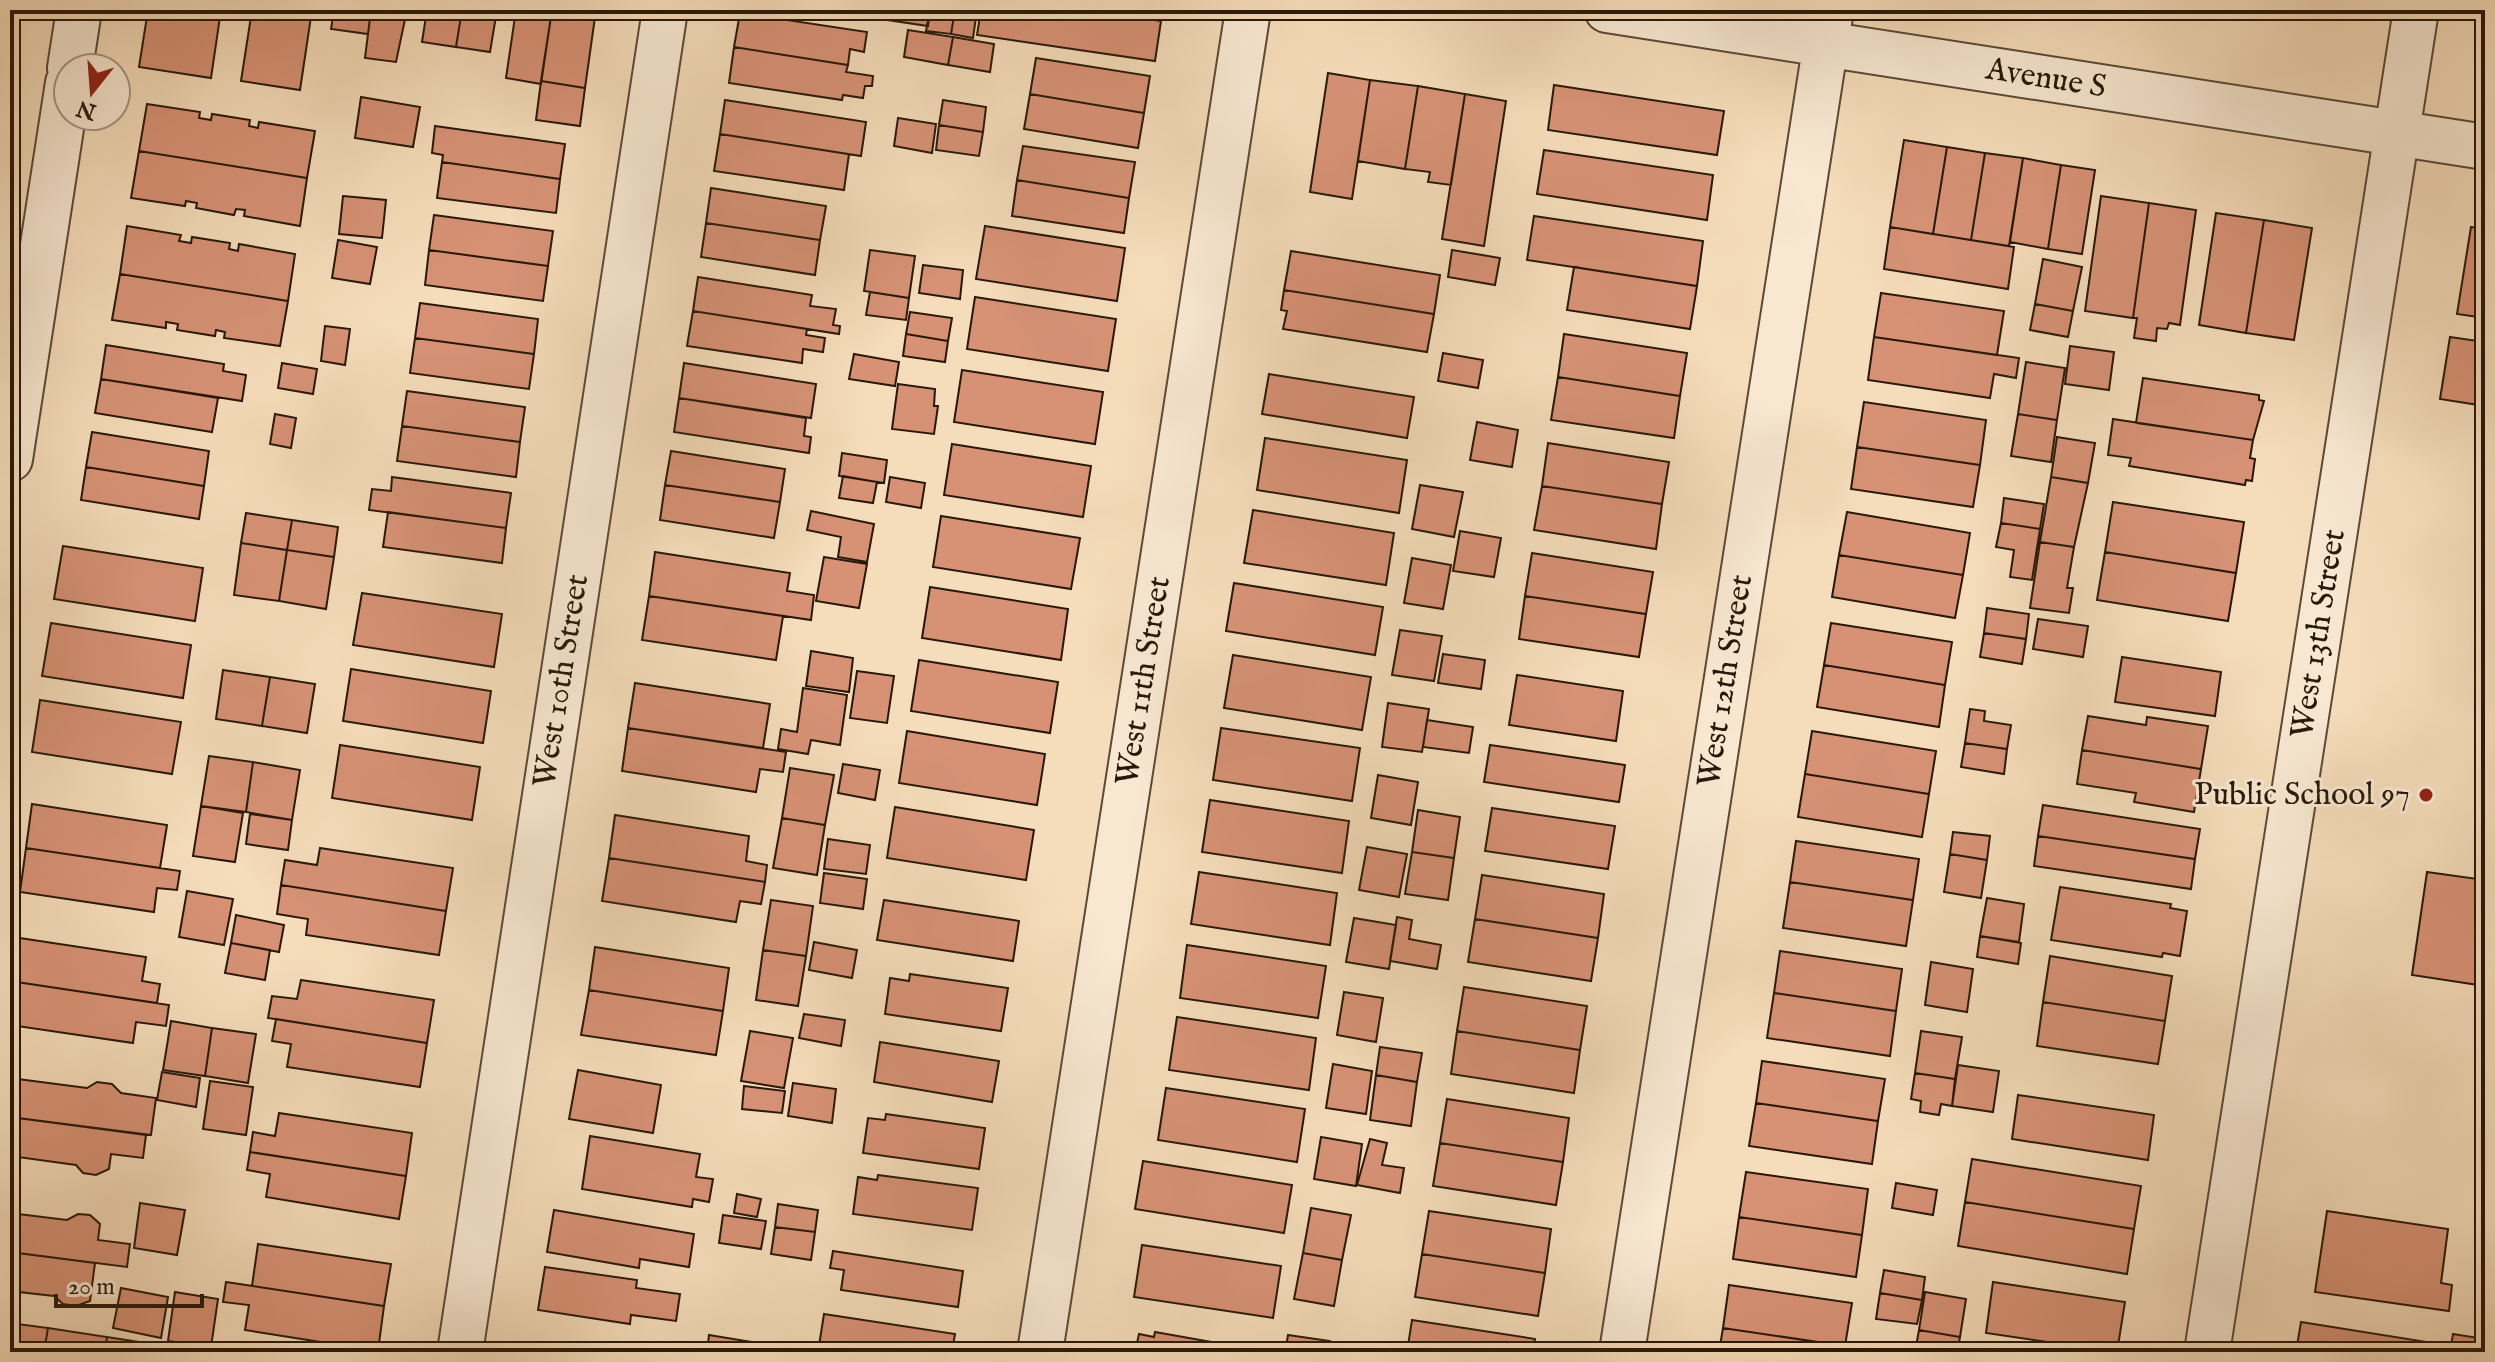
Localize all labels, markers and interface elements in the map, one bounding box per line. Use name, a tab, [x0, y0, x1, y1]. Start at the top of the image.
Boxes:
street label: Avenue S	[1982, 49, 2109, 109]
north arrow	[52, 52, 132, 132]
text: N	[74, 93, 101, 126]
street label: West 13th Street	[2282, 526, 2356, 742]
street label: West 10th Street	[525, 572, 599, 790]
street label: West 12th Street	[1689, 572, 1763, 790]
street label: West 11th Street	[1107, 573, 1181, 788]
place label: Public School 97	[2194, 775, 2410, 816]
marker: Public School 97	[2417, 786, 2435, 804]
scale bar	[56, 1258, 202, 1308]
text: 20 m	[68, 1272, 115, 1303]

